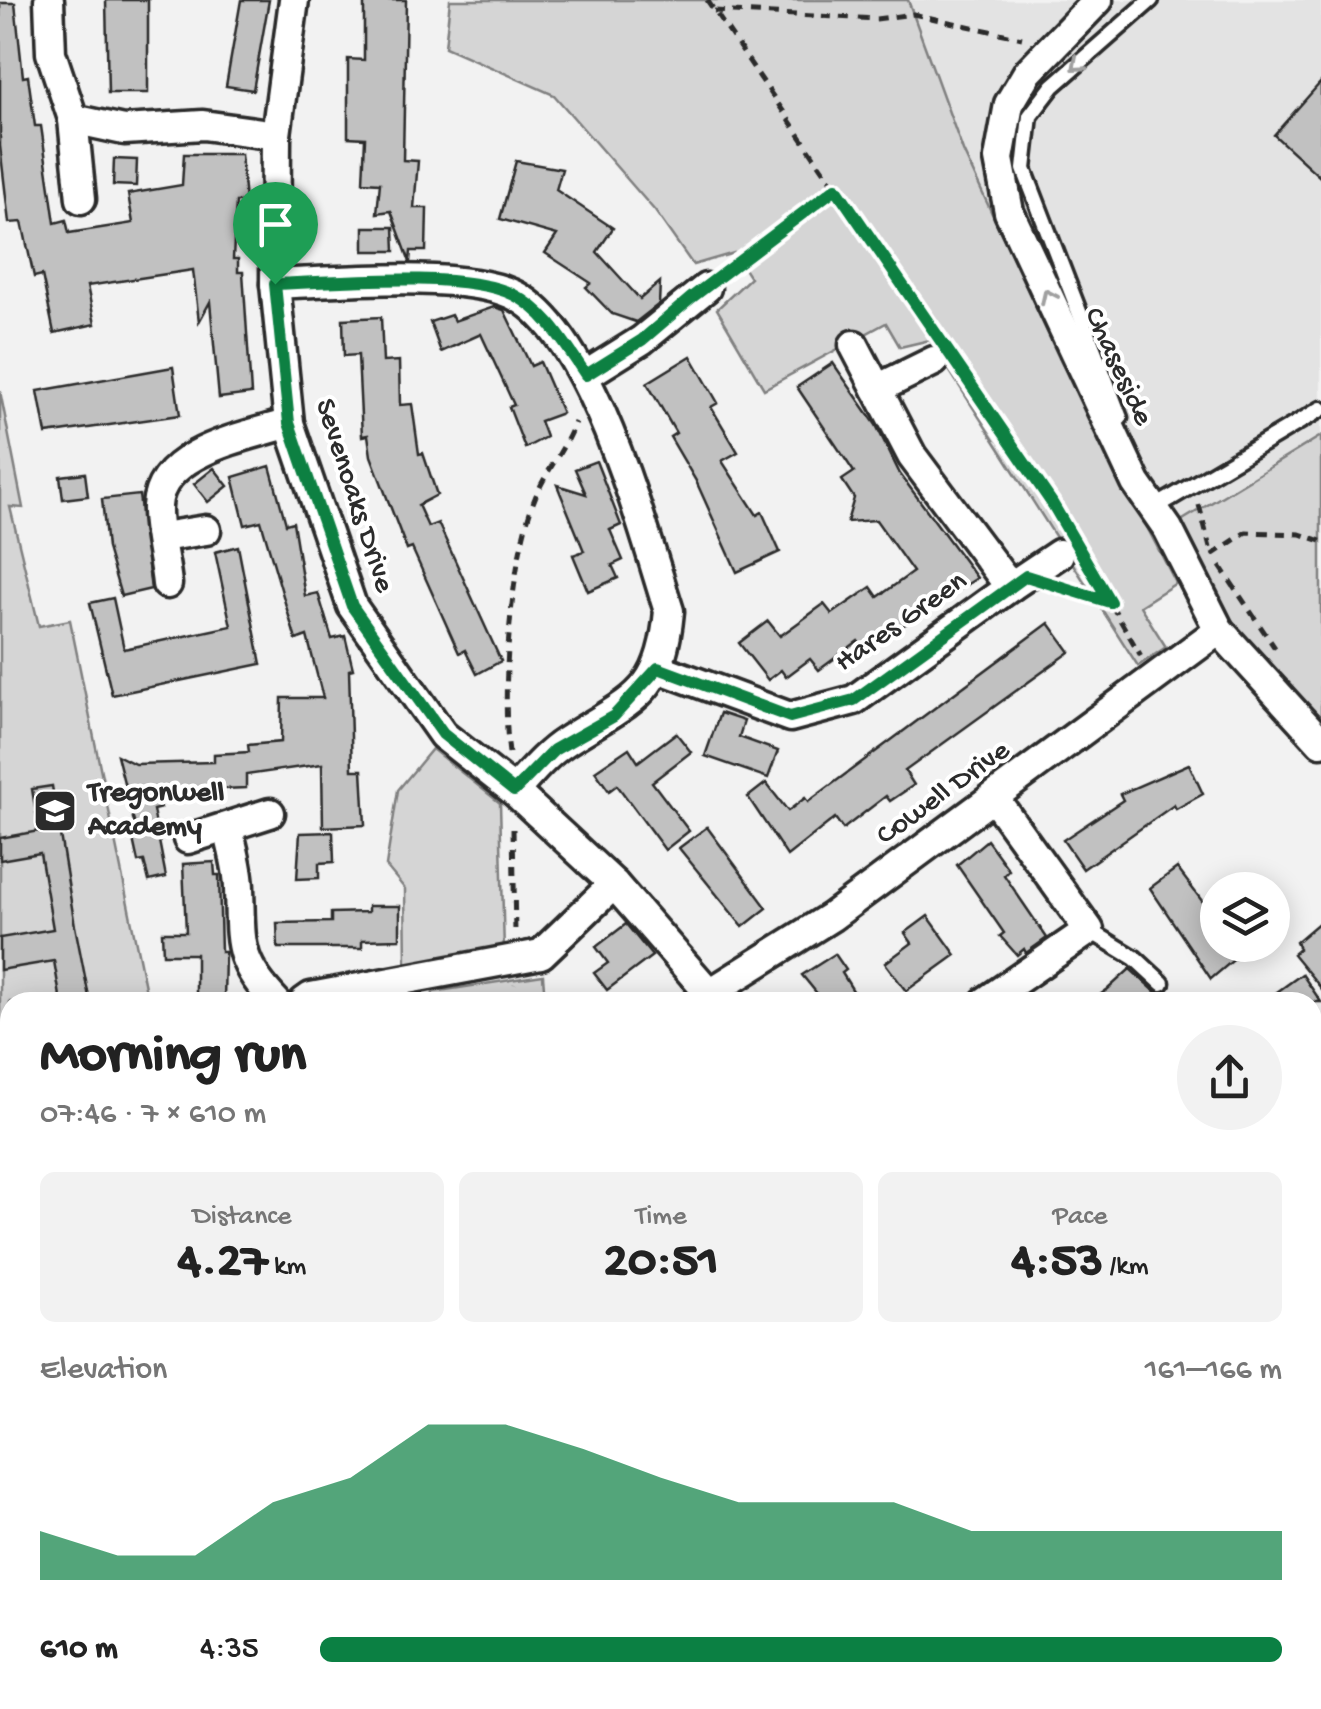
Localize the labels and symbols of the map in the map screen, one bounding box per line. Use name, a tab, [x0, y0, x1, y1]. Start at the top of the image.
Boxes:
one-way arrow	[1071, 53, 1090, 71]
pin	[233, 182, 318, 285]
one-way arrow	[1041, 288, 1061, 306]
street label: Chaseside	[1074, 302, 1160, 432]
street label: Sevenoaks Drive	[305, 395, 401, 598]
street label: Hares Green	[829, 565, 975, 681]
street label: Cowell Drive	[870, 734, 1018, 854]
place label: Tregonwell Academy	[86, 777, 225, 846]
school or university icon: Tregonwell Academy	[32, 788, 78, 834]

